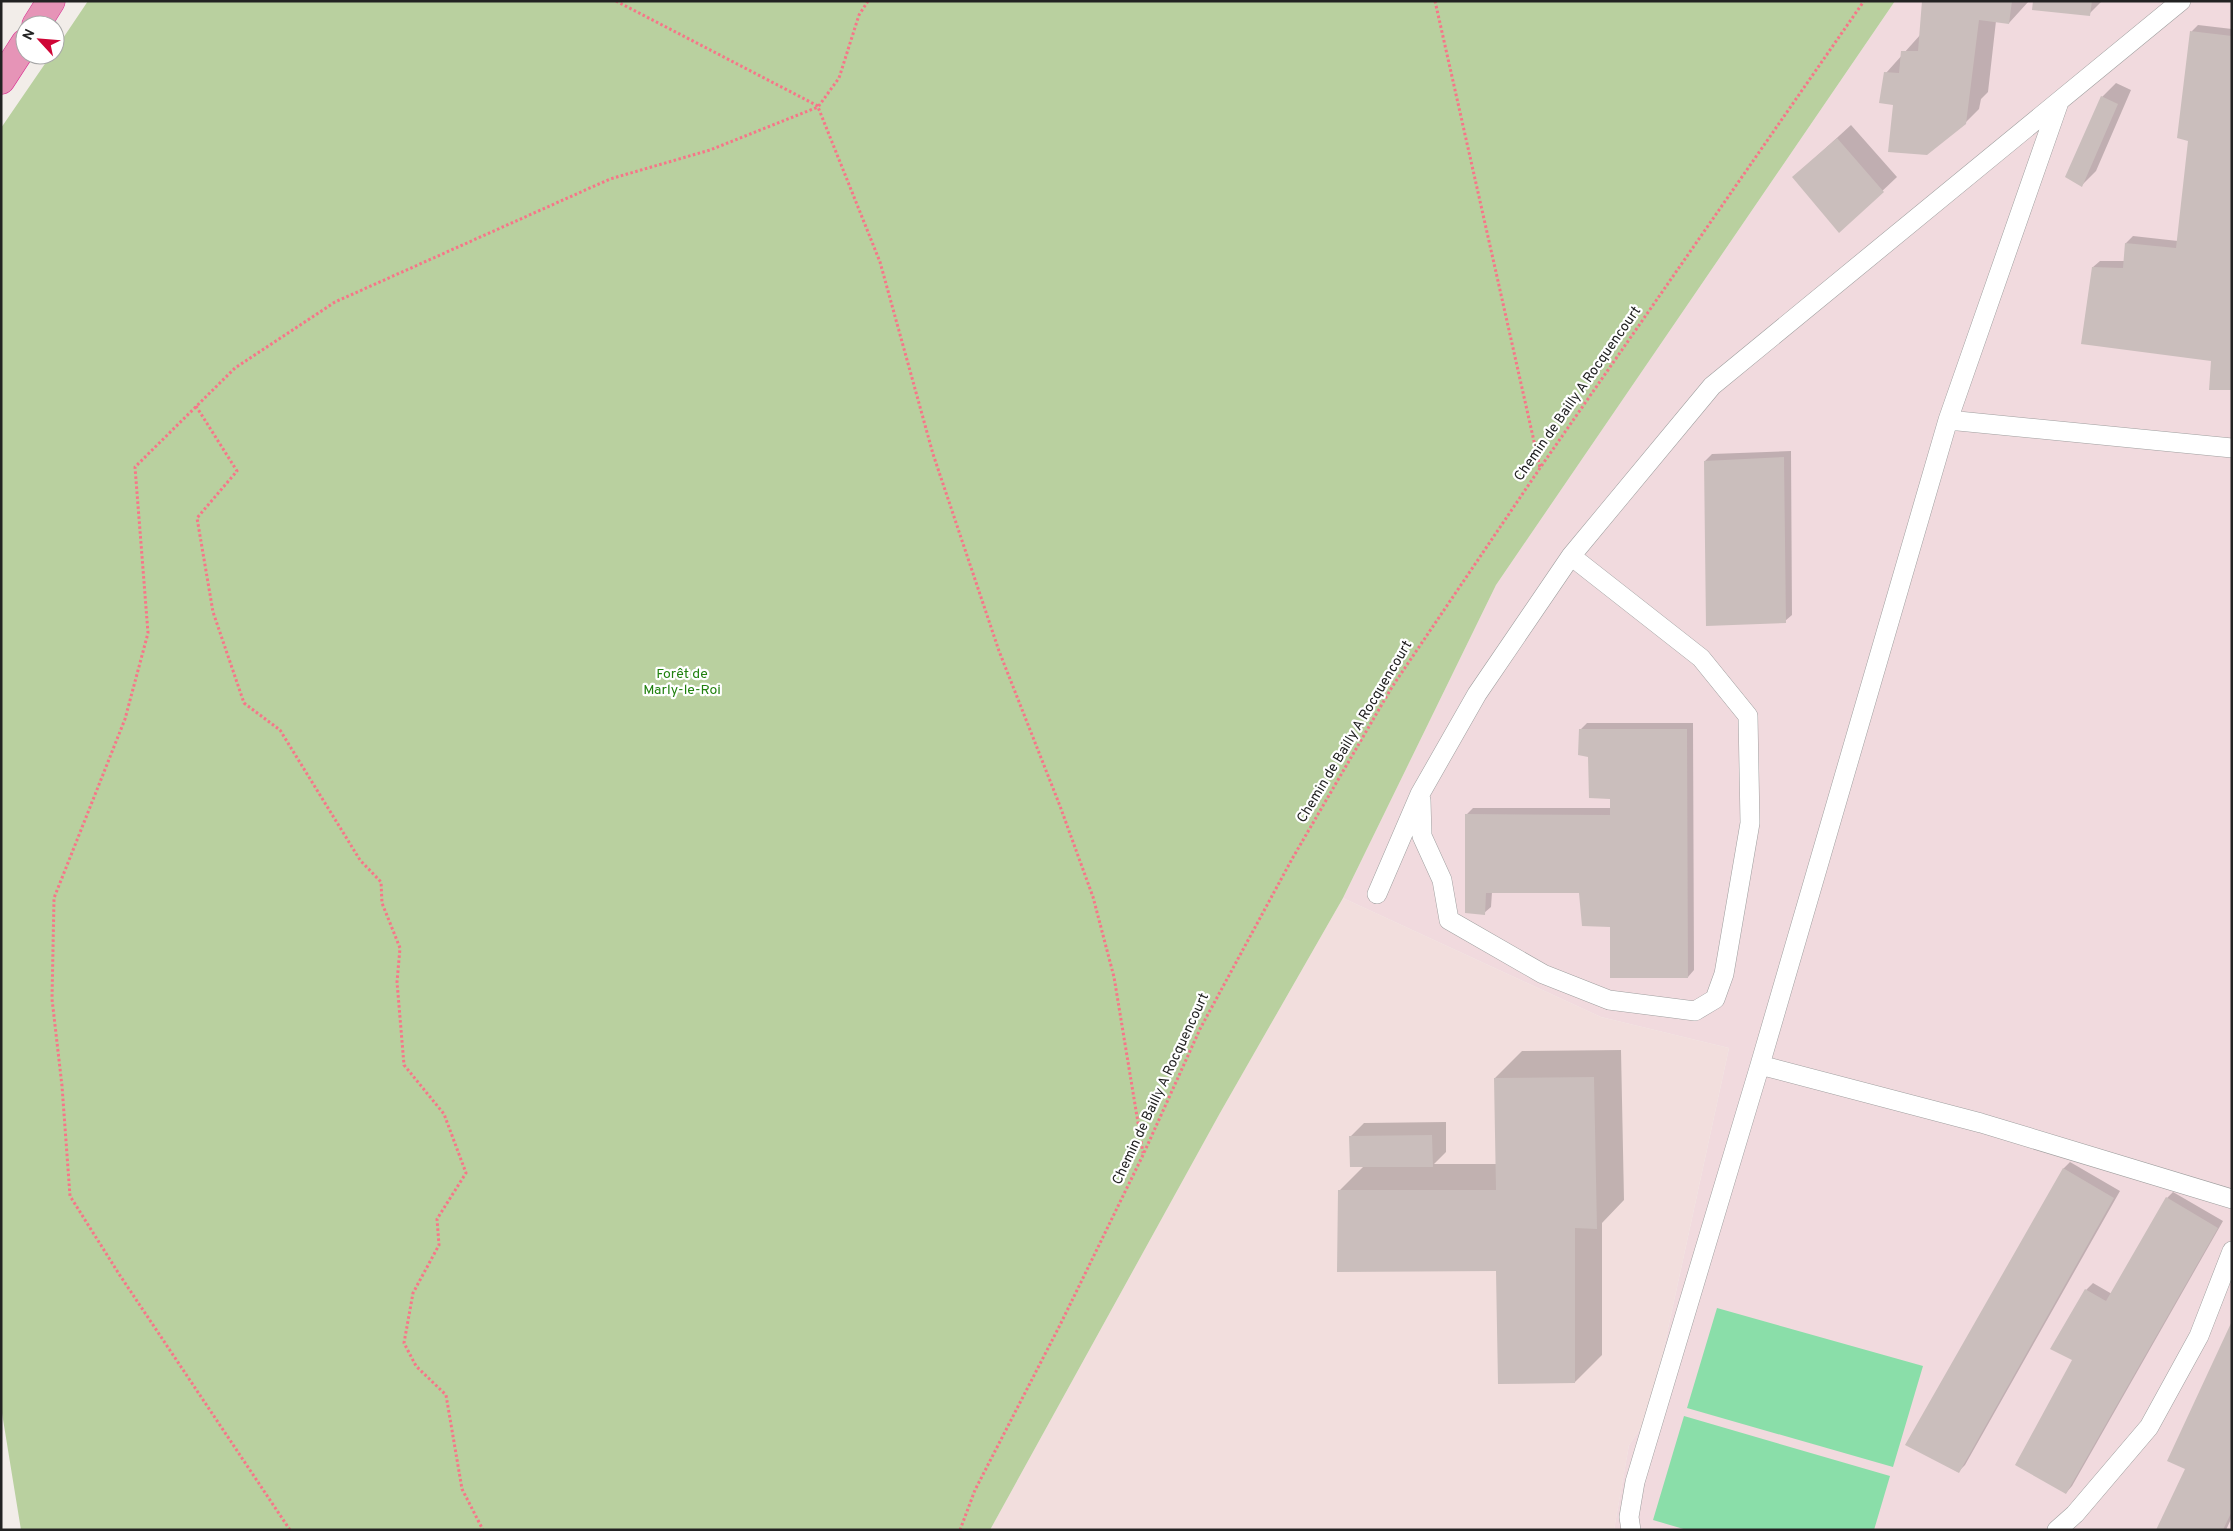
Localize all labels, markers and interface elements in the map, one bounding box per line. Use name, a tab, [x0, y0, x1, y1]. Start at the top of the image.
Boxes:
north arrow	[15, 15, 65, 65]
text: N	[20, 27, 40, 43]
street label: Chemin de Bailly A Rocquencourt	[1511, 303, 1645, 485]
street label: Chemin de Bailly A Rocquencourt	[1294, 638, 1416, 826]
park label: Forêt de Marly-le-Roi	[643, 666, 721, 699]
street label: Chemin de Bailly A Rocquencourt	[1109, 990, 1213, 1188]

